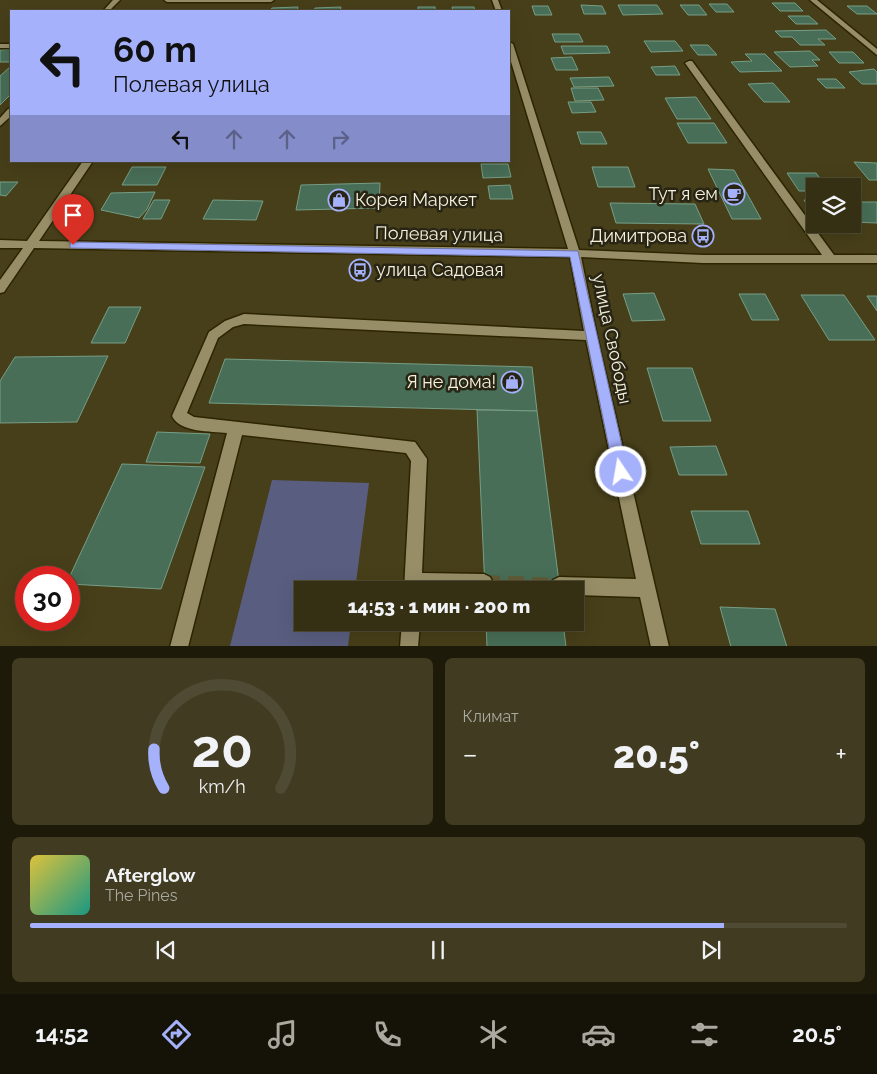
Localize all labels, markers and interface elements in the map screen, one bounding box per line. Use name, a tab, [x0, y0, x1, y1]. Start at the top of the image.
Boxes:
text: 60 m	[113, 29, 197, 70]
icon: left	[30, 30, 95, 95]
text: Полевая улица	[113, 71, 270, 97]
icon: left	[167, 125, 195, 153]
icon: ahead	[220, 125, 248, 153]
icon: ahead	[273, 125, 301, 153]
icon: right	[326, 125, 354, 153]
map controls	[806, 178, 861, 233]
button: layers	[806, 178, 861, 233]
cafe icon: Тут я ем	[722, 182, 746, 206]
place label: Тут я ем	[648, 183, 718, 204]
shop icon: Корея Маркет	[327, 188, 351, 212]
place label: Корея Маркет	[355, 189, 477, 210]
pin	[52, 194, 94, 245]
icon: arrive	[59, 201, 87, 229]
street label: Полевая улица	[375, 222, 503, 245]
bus stop icon: Димитрова	[691, 224, 715, 248]
place label: Димитрова	[590, 225, 687, 246]
bus stop icon: улица Садовая	[348, 258, 372, 282]
place label: улица Садовая	[376, 259, 504, 280]
street label: улица Свободы	[588, 272, 637, 406]
shop icon: Я не дома!	[500, 370, 524, 394]
place label: Я не дома!	[406, 371, 496, 392]
position arrow	[594, 445, 646, 497]
speed limit sign: 30	[15, 566, 80, 631]
text: 14:53 · 1 мин · 200 m	[348, 595, 530, 617]
text: Климат	[463, 707, 519, 726]
text: 20	[192, 718, 253, 779]
text: 20.5°	[613, 732, 700, 777]
text: −	[463, 738, 478, 771]
text: +	[835, 738, 847, 771]
text: km/h	[199, 776, 246, 797]
text: Afterglow	[105, 864, 195, 886]
text: The Pines	[105, 886, 177, 905]
icon: previous	[152, 936, 180, 964]
icon: pause	[424, 936, 452, 964]
icon: next	[697, 936, 725, 964]
icon: directions	[159, 1017, 194, 1052]
icon: music	[265, 1017, 300, 1052]
icon: phone	[370, 1017, 405, 1052]
icon: climate	[476, 1017, 511, 1052]
icon: car	[581, 1017, 616, 1052]
icon: filters	[687, 1017, 722, 1052]
text: 14:52	[35, 1021, 89, 1047]
text: 20.5°	[792, 1021, 842, 1047]

